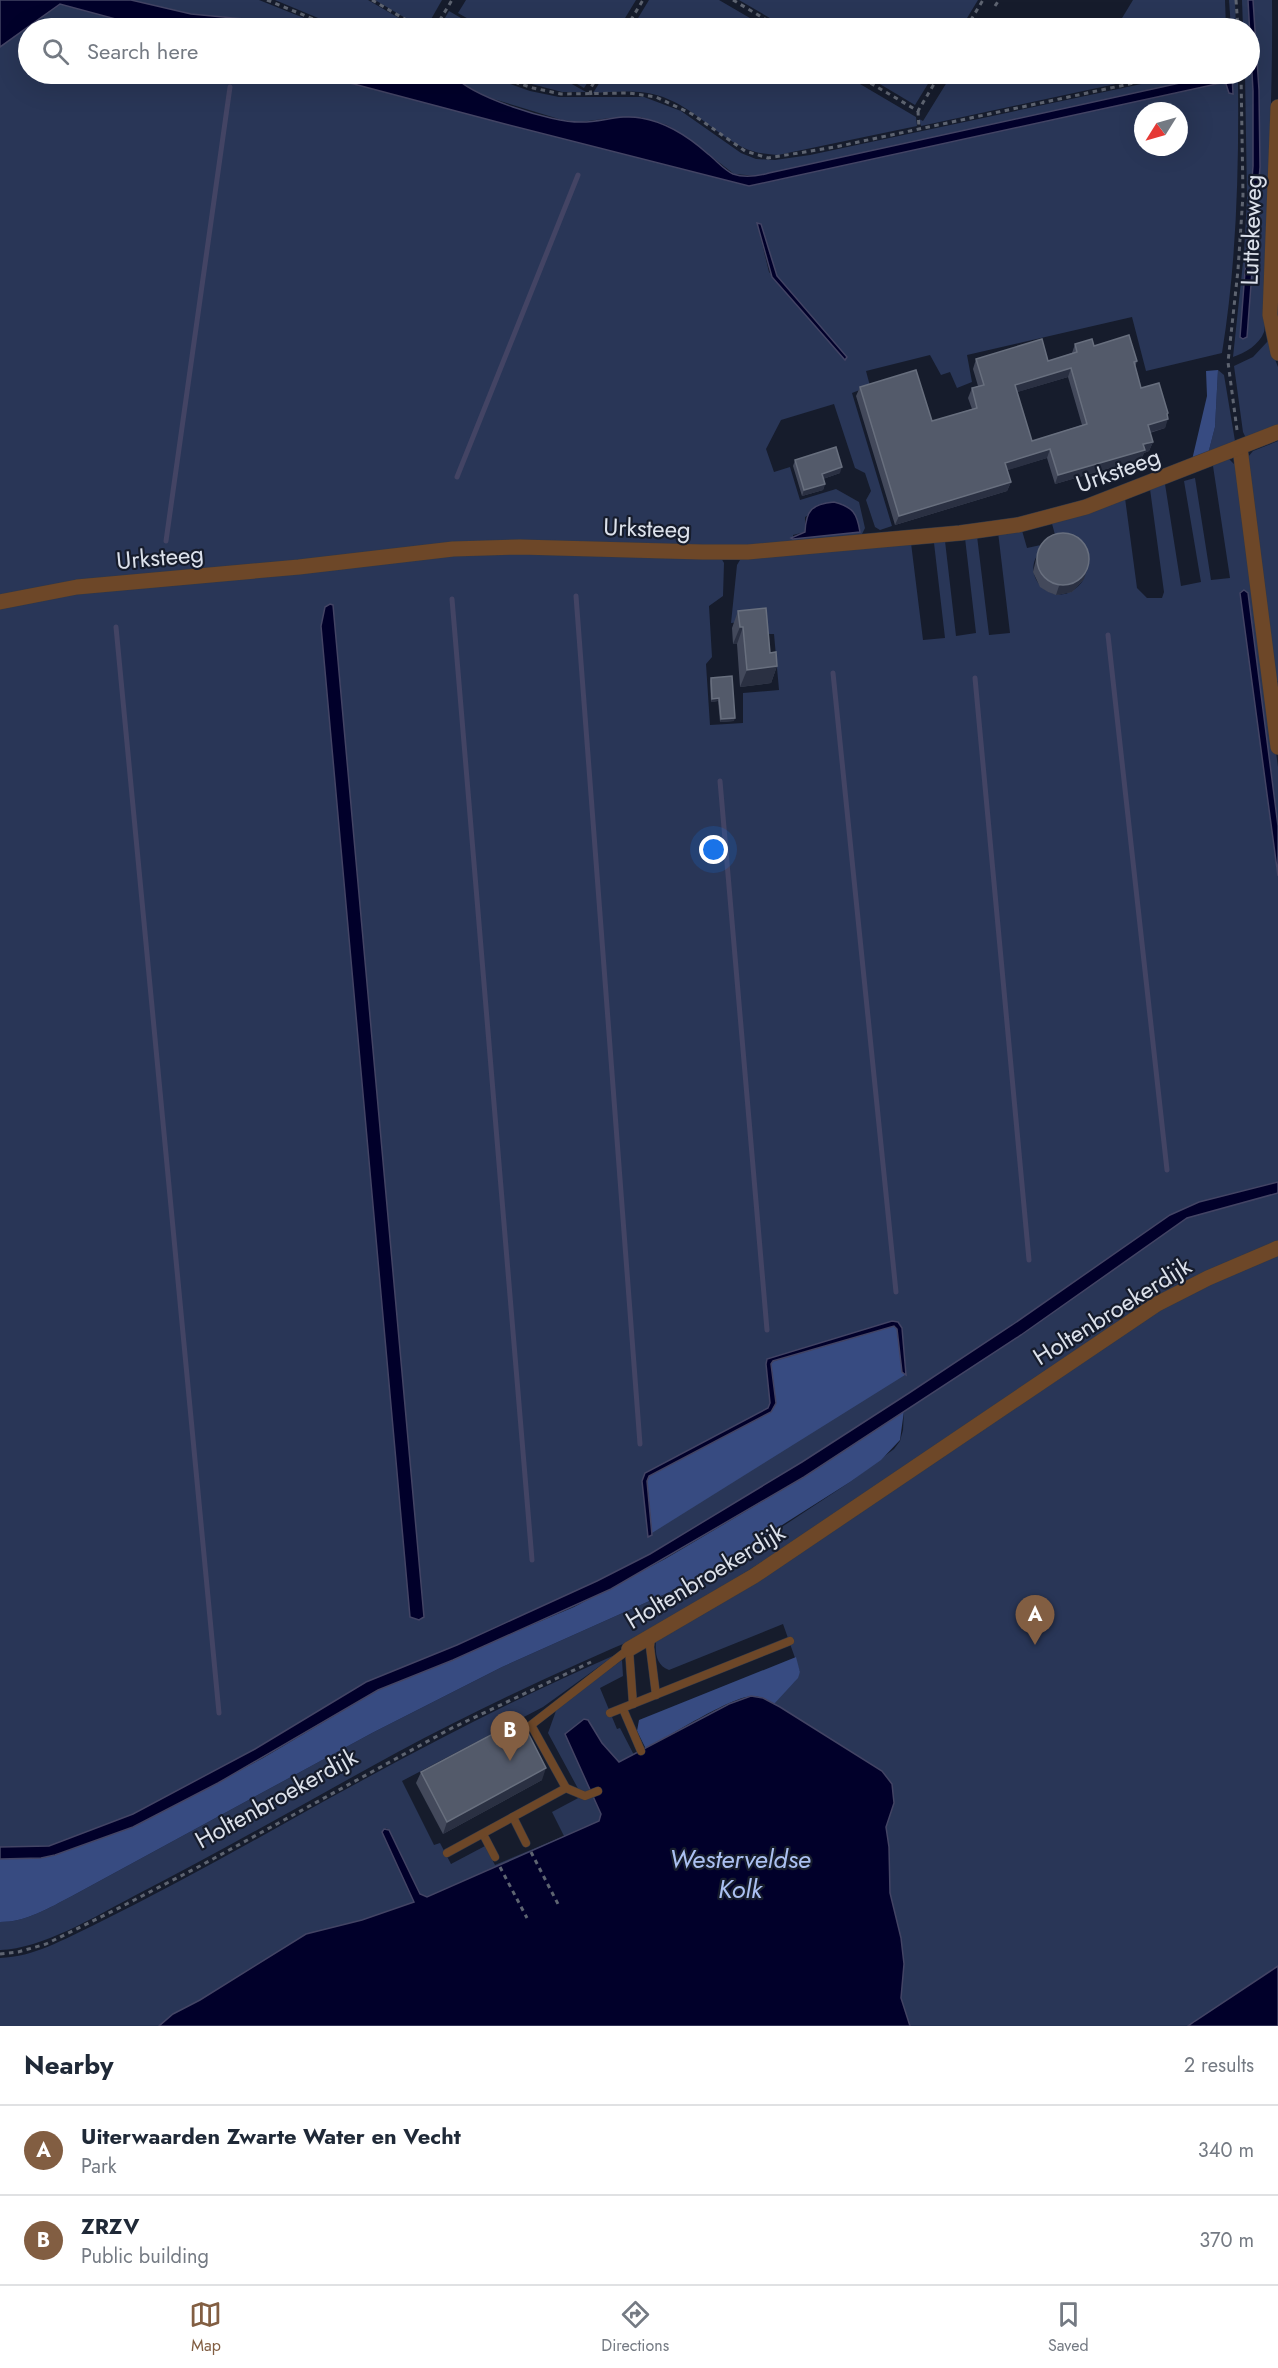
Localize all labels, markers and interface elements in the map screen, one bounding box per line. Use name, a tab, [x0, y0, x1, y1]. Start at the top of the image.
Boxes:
search box	[18, 18, 1260, 84]
icon: search	[39, 35, 72, 68]
text: Search here	[87, 35, 198, 67]
north arrow	[1134, 102, 1188, 156]
street label: Luttekeweg	[1232, 174, 1270, 286]
street label: Urksteeg	[1071, 439, 1165, 501]
street label: Urksteeg	[603, 509, 691, 547]
street label: Urksteeg	[115, 536, 205, 578]
your location	[699, 835, 728, 864]
street label: Holtenbroekerdijk	[1026, 1248, 1198, 1374]
street label: Holtenbroekerdijk	[619, 1514, 792, 1638]
pin: A	[1016, 1596, 1054, 1645]
pin: B	[490, 1712, 530, 1761]
street label: Holtenbroekerdijk	[188, 1739, 364, 1857]
water label: Westerveldse Kolk	[669, 1840, 811, 1908]
text: Nearby	[24, 2046, 113, 2084]
text: 2 results	[1184, 2051, 1254, 2080]
text: Uiterwaarden Zwarte Water en Vecht	[81, 2120, 461, 2152]
text: A	[36, 2136, 51, 2165]
text: 340 m	[1198, 2136, 1254, 2165]
text: Park	[81, 2152, 117, 2181]
text: ZRZV	[81, 2210, 139, 2242]
text: B	[37, 2226, 50, 2255]
text: 370 m	[1199, 2226, 1254, 2255]
text: Public building	[81, 2242, 209, 2271]
tab: Map	[189, 2298, 222, 2357]
tab: Directions	[601, 2298, 669, 2357]
tab: Saved	[1048, 2298, 1089, 2357]

